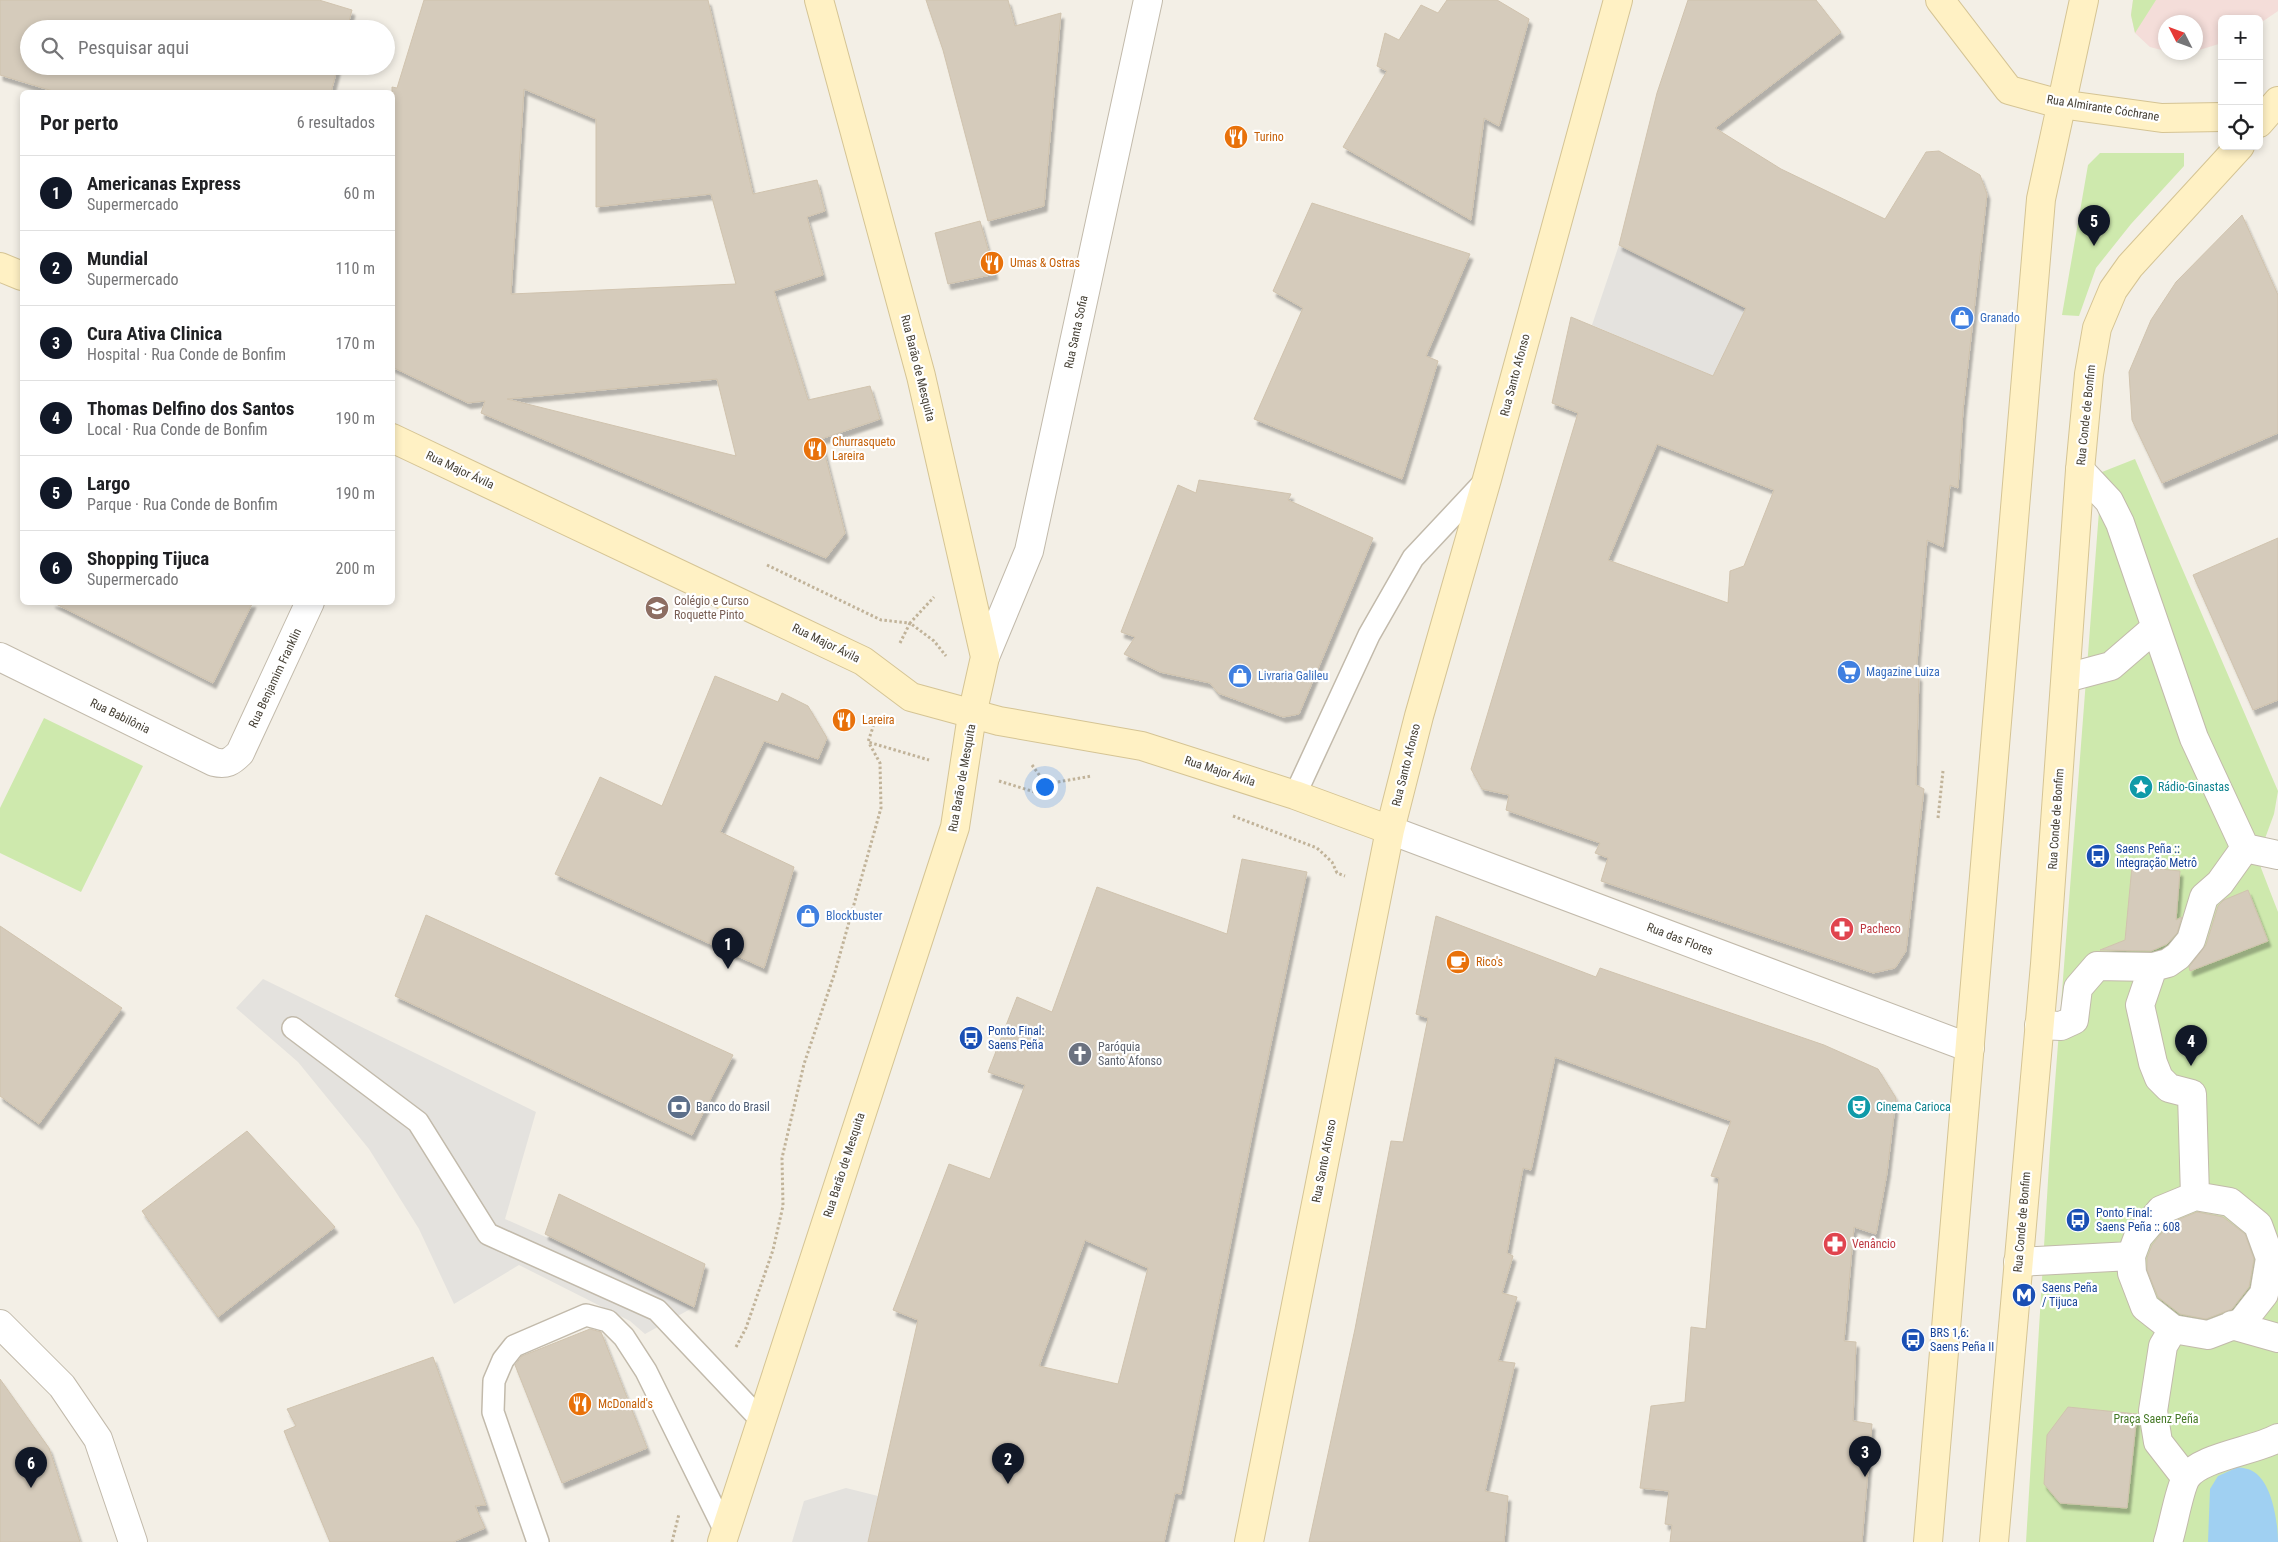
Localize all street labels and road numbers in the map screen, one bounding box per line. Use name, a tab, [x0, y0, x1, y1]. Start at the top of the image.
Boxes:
street label: Rua Almirante Cóchrane	[2046, 92, 2161, 124]
street label: Rua Santa Sofia	[1061, 294, 1091, 370]
street label: Rua Barão de Mesquita	[898, 313, 938, 423]
street label: Rua Santo Afonso	[1497, 332, 1533, 418]
street label: Rua Conde de Bonfim	[2074, 364, 2098, 466]
street label: Rua Major Ávila	[424, 447, 497, 492]
street label: Rua Major Ávila	[790, 620, 863, 666]
street label: Rua Benjamim Franklin	[246, 626, 304, 730]
street label: Rua Babilônia	[88, 696, 152, 737]
street label: Rua Santo Afonso	[1389, 722, 1423, 808]
street label: Rua Barão de Mesquita	[946, 723, 978, 833]
street label: Rua Major Ávila	[1183, 752, 1258, 789]
street label: Rua Conde de Bonfim	[2045, 768, 2067, 870]
street label: Rua das Flores	[1645, 920, 1715, 958]
street label: Rua Barão de Mesquita	[820, 1111, 868, 1219]
street label: Rua Santo Afonso	[1309, 1118, 1339, 1204]
street label: Rua Conde de Bonfim	[2011, 1171, 2033, 1273]

